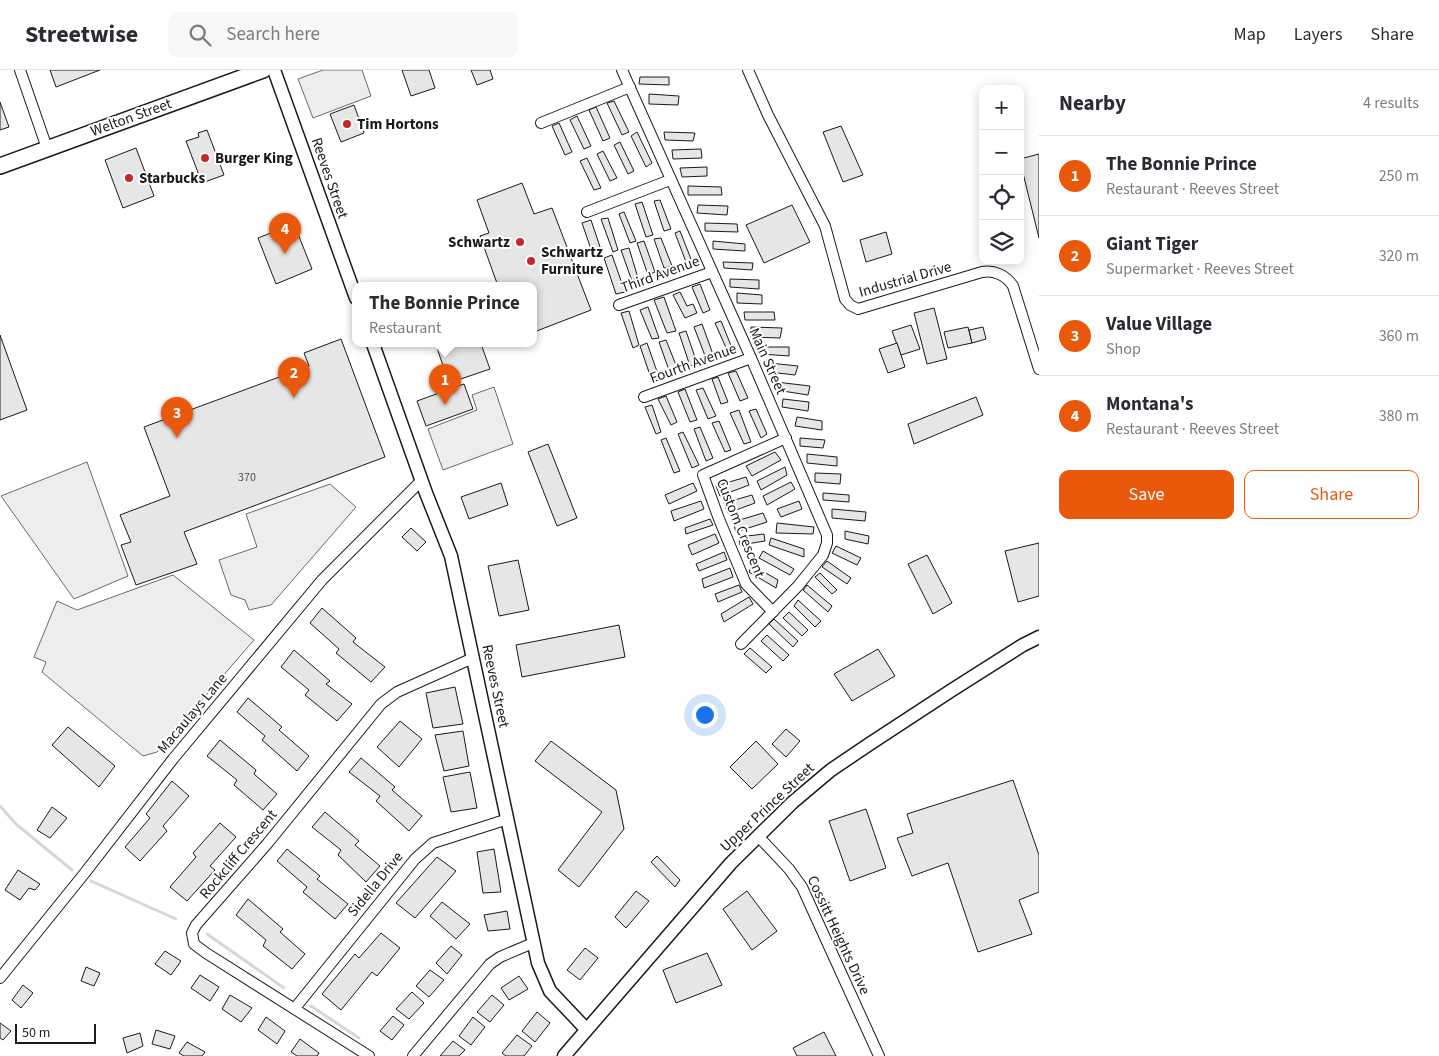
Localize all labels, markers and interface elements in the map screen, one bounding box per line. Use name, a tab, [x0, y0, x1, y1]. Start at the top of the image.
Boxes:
search box	[168, 12, 518, 57]
text: Streetwise	[25, 17, 138, 52]
icon: search	[186, 21, 214, 49]
text: Search here	[226, 21, 320, 48]
text: Map	[1234, 22, 1266, 47]
text: Layers	[1294, 22, 1343, 47]
text: Share	[1371, 22, 1414, 47]
map controls	[979, 85, 1024, 265]
button: +	[979, 85, 1024, 130]
text: Nearby	[1059, 88, 1126, 118]
text: 4 results	[1363, 92, 1419, 114]
street label: Welton Street	[88, 93, 175, 142]
place label: Tim Hortons	[357, 114, 439, 135]
marker: Tim Hortons	[341, 118, 353, 130]
button: −	[979, 130, 1024, 175]
street label: Reeves Street	[306, 135, 353, 222]
place label: Burger King	[215, 148, 293, 169]
text: The Bonnie Prince	[1106, 151, 1257, 178]
marker: Burger King	[199, 152, 211, 164]
text: 1	[1071, 165, 1079, 187]
text: 250 m	[1379, 165, 1419, 187]
place label: Starbucks	[139, 168, 206, 189]
marker: Starbucks	[123, 172, 135, 184]
button: locate	[979, 175, 1024, 220]
text: Restaurant · Reeves Street	[1106, 178, 1279, 200]
pin: 4	[269, 213, 301, 254]
button: layers	[979, 220, 1024, 265]
text: Giant Tiger	[1106, 231, 1198, 258]
place label: Schwartz	[448, 232, 510, 253]
marker: Schwartz	[514, 236, 526, 248]
place label: Schwartz Furniture	[541, 242, 604, 280]
text: 2	[1071, 245, 1079, 267]
text: 320 m	[1379, 245, 1419, 267]
street label: Third Avenue	[618, 250, 703, 298]
marker: Schwartz Furniture	[525, 255, 537, 267]
street label: Industrial Drive	[856, 256, 954, 303]
text: Supermarket · Reeves Street	[1106, 258, 1294, 280]
popup	[352, 282, 537, 347]
text: The Bonnie Prince	[369, 290, 520, 317]
text: Value Village	[1106, 311, 1212, 338]
text: Restaurant	[369, 317, 442, 339]
street label: Main Street	[744, 325, 792, 398]
text: 3	[1071, 325, 1079, 347]
text: 360 m	[1379, 325, 1419, 347]
street label: Fourth Avenue	[647, 338, 740, 389]
text: Shop	[1106, 338, 1141, 360]
pin: 2	[278, 357, 310, 398]
pin: 1	[429, 364, 461, 405]
text: Montana's	[1106, 391, 1193, 418]
pin: 3	[161, 397, 193, 438]
text: 4	[1071, 405, 1079, 427]
text: 380 m	[1379, 405, 1419, 427]
text: Restaurant · Reeves Street	[1106, 418, 1279, 440]
house number: 370	[238, 469, 256, 486]
button: Save	[1059, 470, 1234, 519]
button: Share	[1244, 470, 1419, 519]
street label: Custom Crescent	[711, 475, 770, 581]
street label: Reeves Street	[476, 643, 515, 730]
street label: Macaulays Lane	[153, 669, 232, 758]
your location	[692, 702, 718, 728]
street label: Upper Prince Street	[716, 758, 819, 857]
street label: Rockcliff Crescent	[195, 805, 282, 904]
street label: Sidella Drive	[343, 847, 408, 921]
street label: Cossitt Heights Drive	[802, 872, 875, 998]
scale bar	[15, 1021, 96, 1044]
text: 50 m	[22, 1023, 50, 1043]

